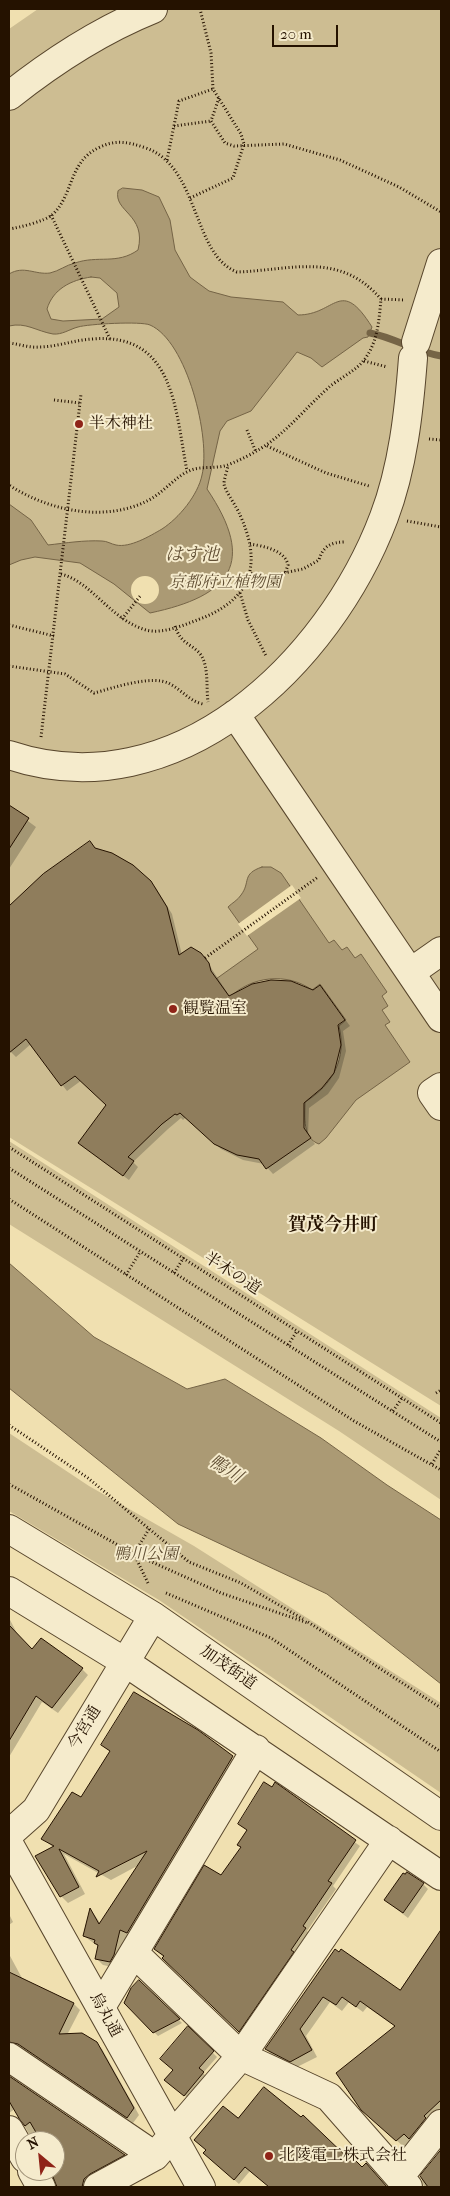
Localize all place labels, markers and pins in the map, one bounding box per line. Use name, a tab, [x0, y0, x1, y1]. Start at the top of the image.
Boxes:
place label: 半木神社	[89, 414, 153, 434]
marker: 半木神社	[73, 418, 85, 430]
place label: 観覧温室	[183, 999, 247, 1019]
marker: 観覧温室	[167, 1003, 179, 1015]
place label: 北陵電工株式会社	[279, 2146, 407, 2166]
marker: 北陵電工株式会社	[263, 2150, 275, 2162]

